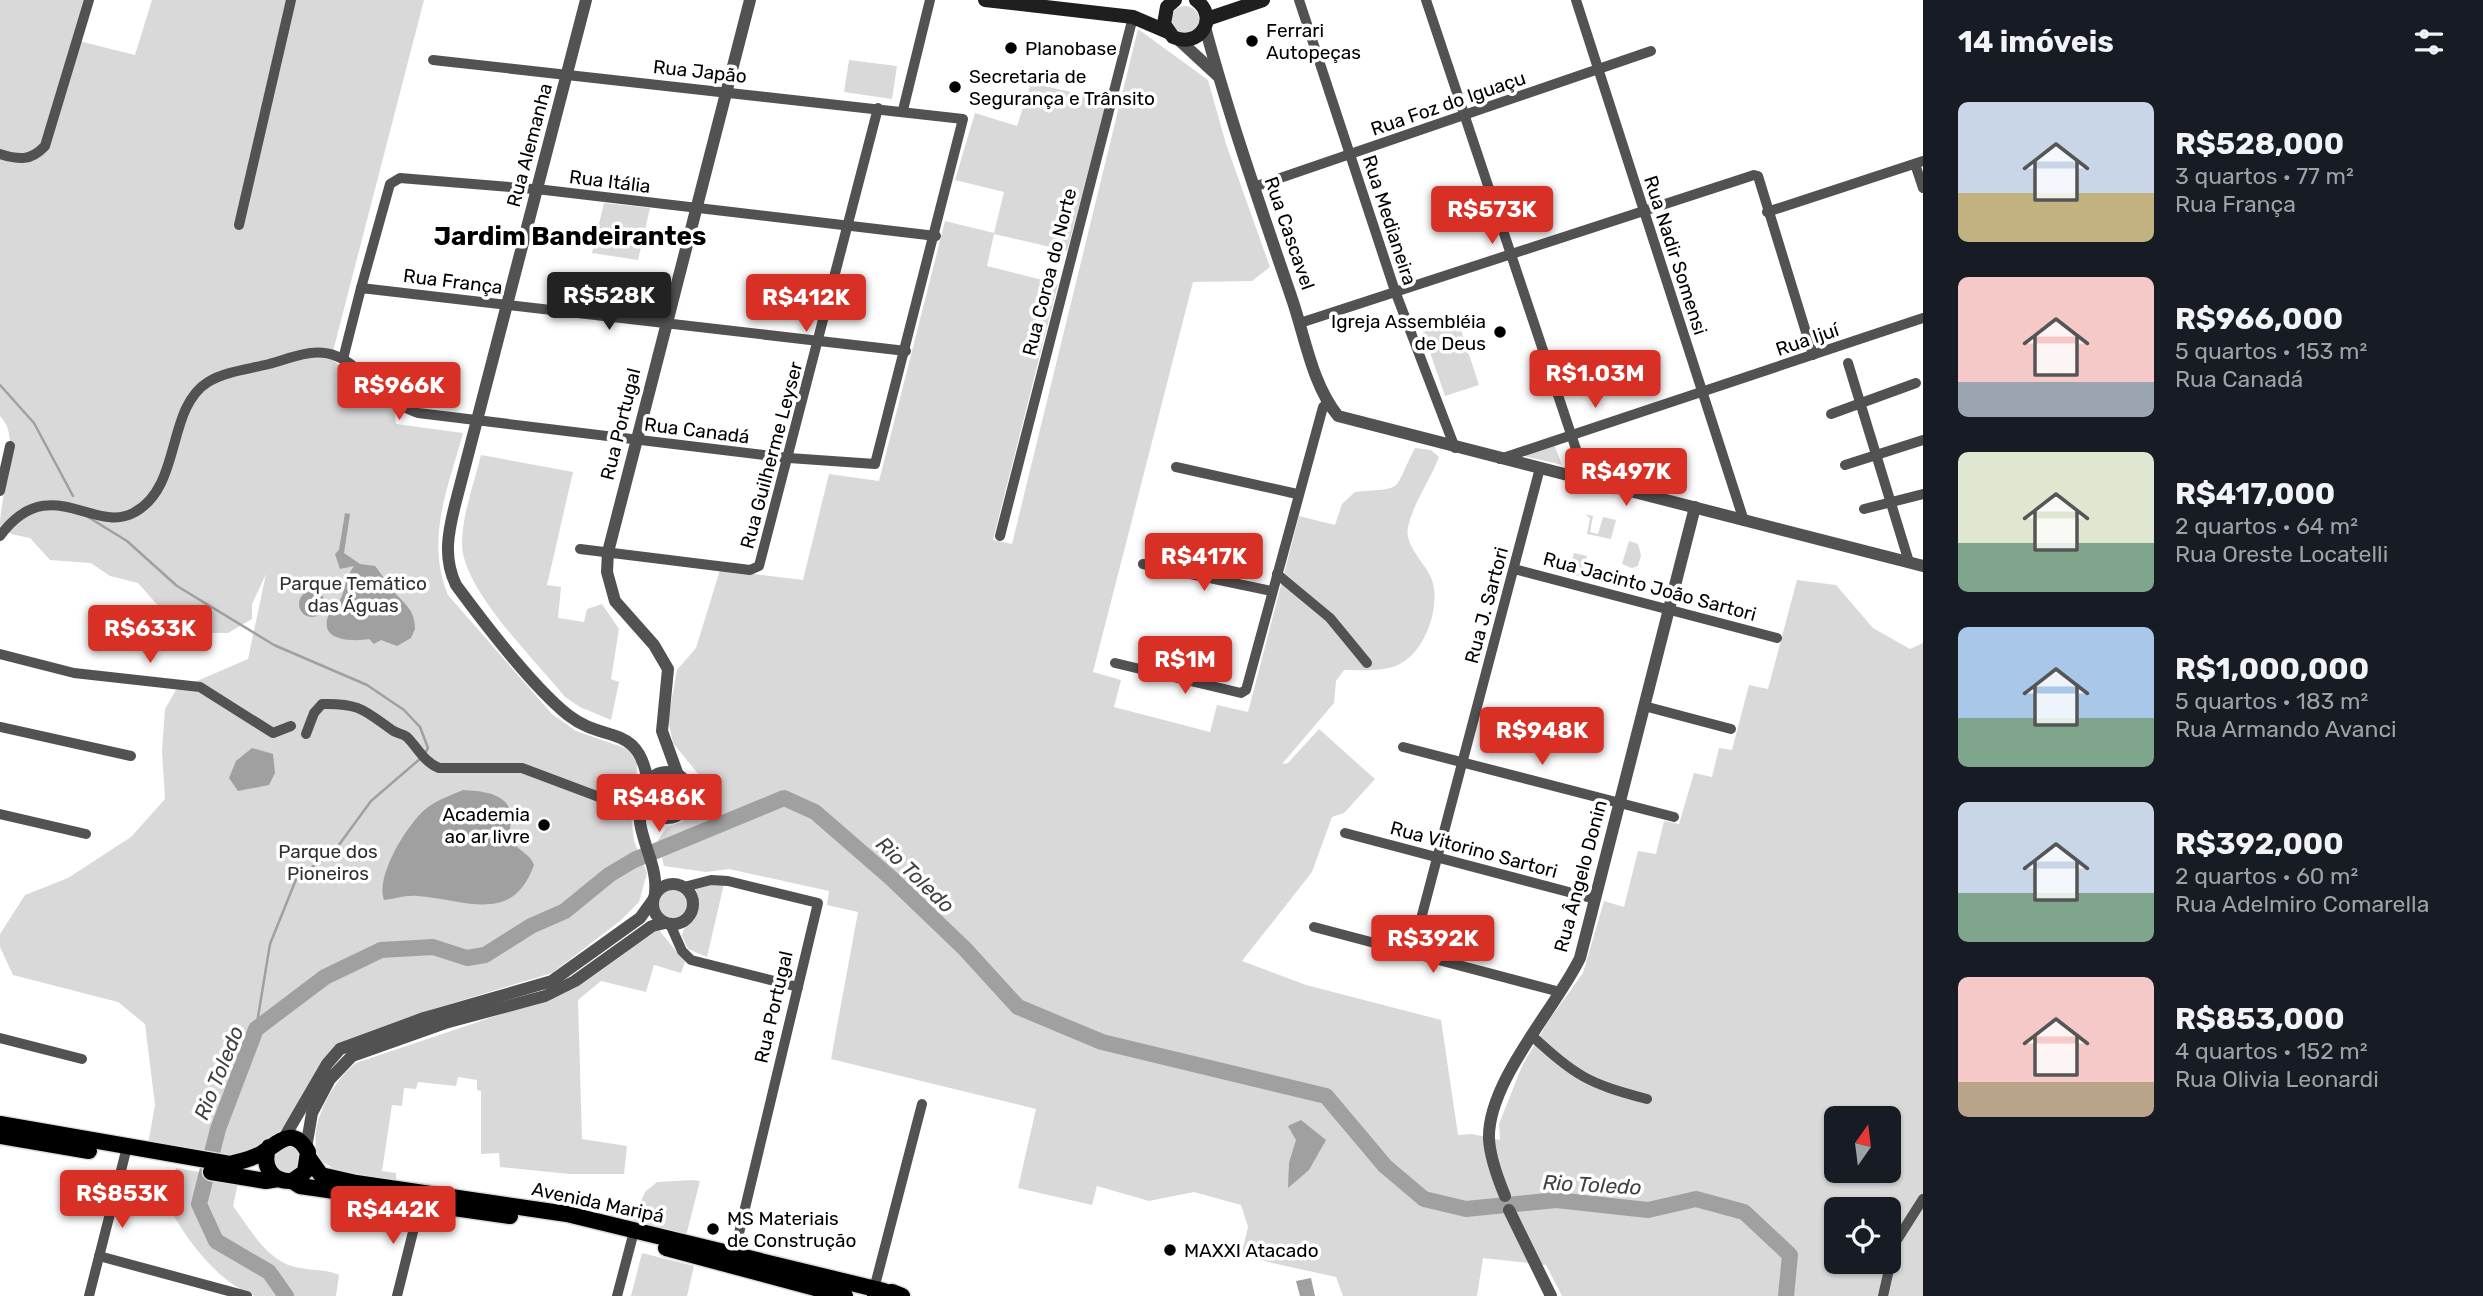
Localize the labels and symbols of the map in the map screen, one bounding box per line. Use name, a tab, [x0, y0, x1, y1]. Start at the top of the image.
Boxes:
place label: Ferrari Autopeças	[1266, 19, 1361, 64]
marker: Ferrari Autopeças	[1244, 33, 1260, 49]
place label: Planobase	[1025, 37, 1117, 60]
marker: Planobase	[1003, 40, 1019, 56]
street label: Rua Japão	[652, 55, 748, 88]
place label: Secretaria de Segurança e Trânsito	[969, 65, 1155, 110]
street label: Rua Foz do Iguaçu	[1368, 66, 1529, 141]
marker: Secretaria de Segurança e Trânsito	[947, 79, 963, 95]
street label: Rua Alemanha	[502, 81, 557, 210]
street label: Rua Medianeira	[1358, 152, 1421, 288]
street label: Rua Itália	[568, 165, 652, 198]
street label: Rua Nadir Somensi	[1639, 173, 1712, 338]
street label: Rua Cascavel	[1259, 174, 1320, 293]
street label: Rua Coroa do Norte	[1018, 186, 1081, 358]
pin: R$573K	[1435, 187, 1549, 246]
district label: Jardim Bandeirantes	[434, 221, 706, 252]
street label: Rua França	[402, 264, 504, 299]
pin: R$528K	[552, 272, 666, 332]
pin: R$412K	[749, 274, 863, 334]
place label: Igreja Assembléia de Deus	[1331, 310, 1486, 355]
street label: Rua Ijuí	[1773, 318, 1843, 361]
marker: Igreja Assembléia de Deus	[1492, 324, 1508, 340]
pin: R$1.03M	[1530, 350, 1660, 410]
street label: Rua Guilherme Leyser	[735, 358, 808, 551]
pin: R$966K	[342, 362, 456, 422]
street label: Rua Portugal	[595, 366, 645, 482]
street label: Rua Canadá	[643, 413, 751, 448]
pin: R$497K	[1569, 448, 1683, 508]
pin: R$417K	[1147, 534, 1261, 593]
street label: Rua J. Sartori	[1460, 544, 1513, 666]
street label: Rua Jacinto João Sartori	[1541, 547, 1759, 626]
park label: Parque Temático das Águas	[279, 572, 427, 617]
pin: R$633K	[93, 606, 207, 665]
pin: R$1M	[1144, 636, 1226, 696]
pin: R$948K	[1485, 708, 1599, 767]
pin: R$486K	[602, 774, 716, 834]
street label: Rua Ângelo Donin	[1549, 798, 1612, 955]
place label: Academia ao ar livre	[442, 803, 530, 848]
street label: Rua Vitorino Sartori	[1388, 816, 1560, 883]
marker: Academia ao ar livre	[536, 817, 552, 833]
water label: Rio Toledo	[871, 831, 960, 918]
park label: Parque dos Pioneiros	[278, 840, 378, 885]
pin: R$392K	[1376, 916, 1490, 975]
street label: Rua Portugal	[749, 949, 798, 1066]
water label: Rio Toledo	[188, 1022, 249, 1123]
north arrow	[1824, 1106, 1900, 1183]
water label: Rio Toledo	[1542, 1169, 1642, 1200]
pin: R$853K	[65, 1170, 179, 1230]
street label: Avenida Maripá	[530, 1177, 666, 1228]
pin: R$442K	[336, 1186, 450, 1246]
place label: MS Materiais de Construção	[727, 1207, 856, 1252]
marker: MS Materiais de Construção	[705, 1221, 721, 1237]
place label: MAXXI Atacado	[1184, 1239, 1319, 1262]
marker: MAXXI Atacado	[1162, 1242, 1178, 1258]

